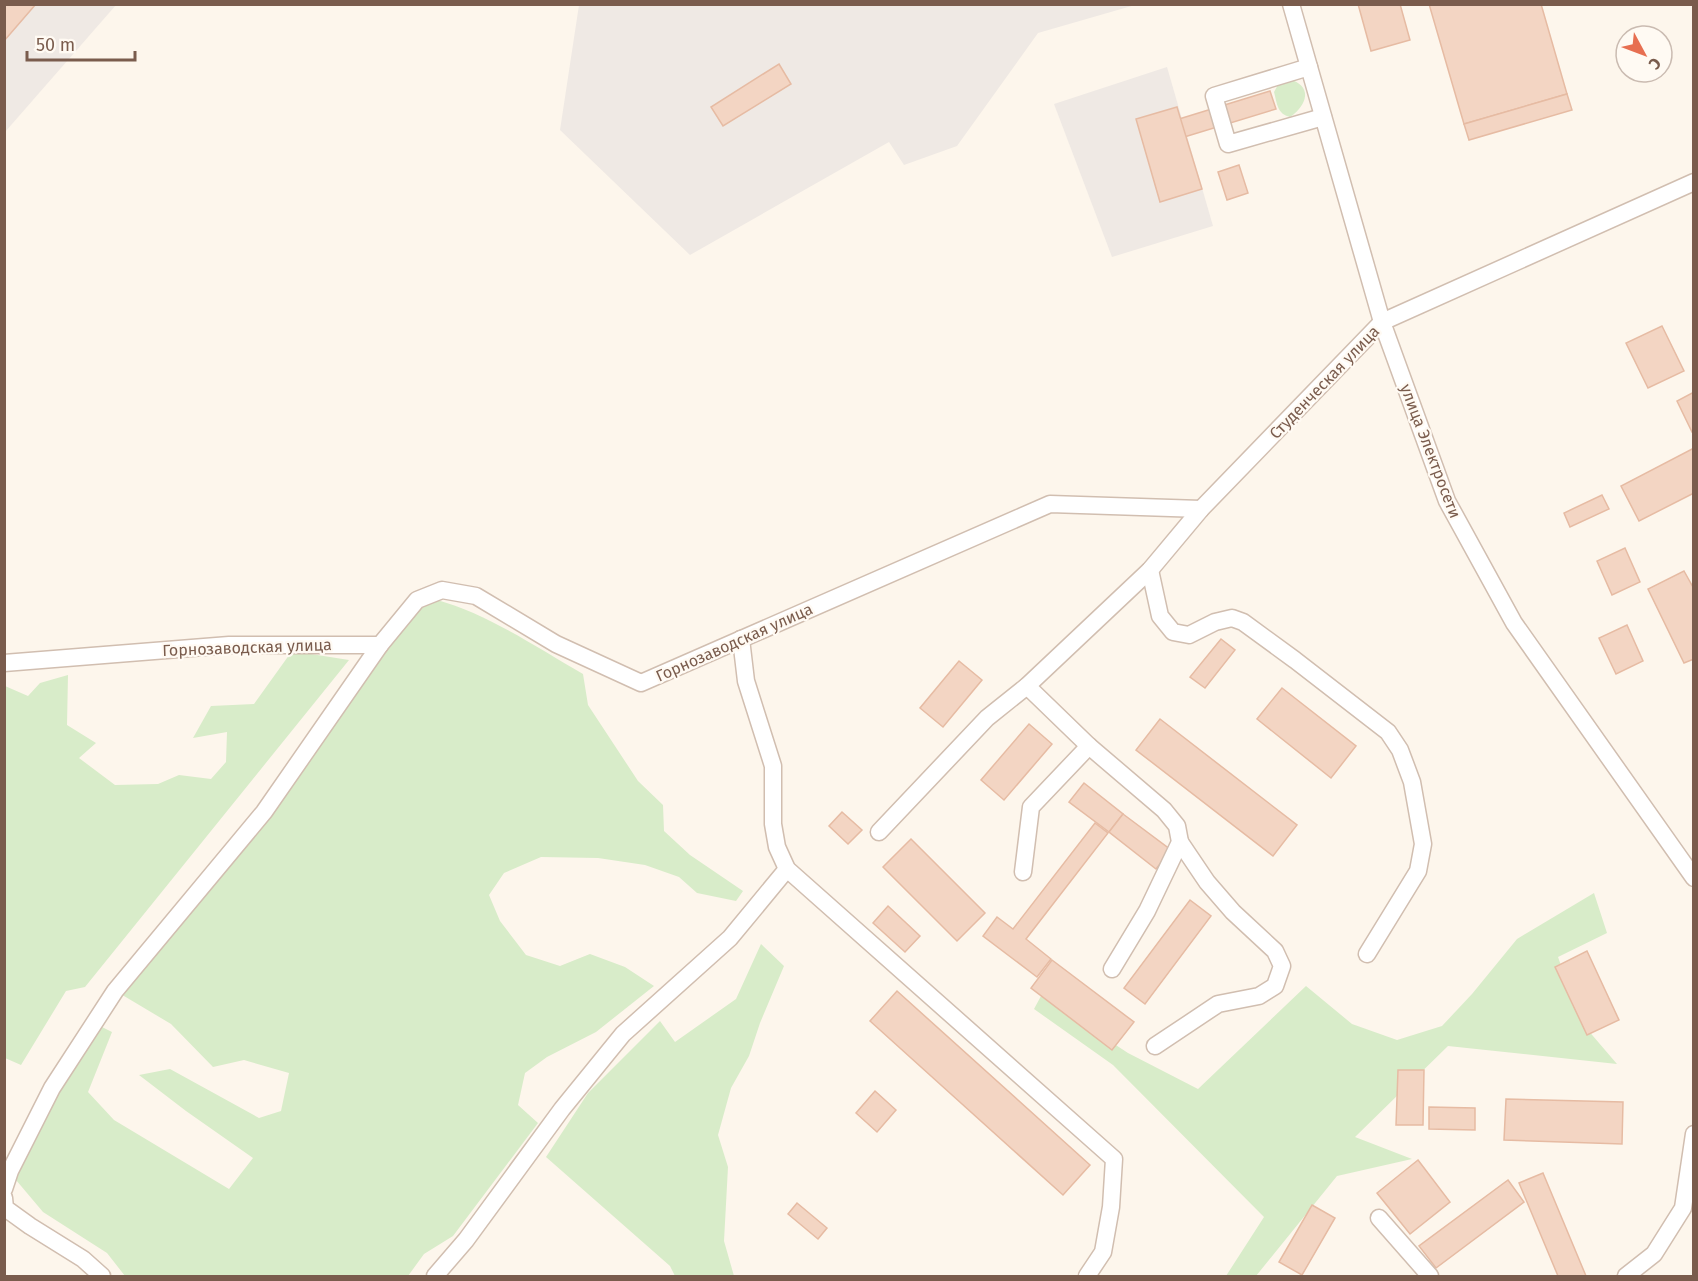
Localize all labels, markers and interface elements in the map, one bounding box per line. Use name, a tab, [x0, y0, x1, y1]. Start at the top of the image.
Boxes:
scale bar	[27, 24, 135, 62]
north arrow	[1614, 24, 1674, 84]
text: 50 m	[36, 34, 75, 56]
text: С	[1644, 54, 1665, 74]
street label: Студенческая улица	[1266, 322, 1383, 443]
street label: улица Электросети	[1396, 381, 1465, 521]
street label: Горнозаводская улица	[653, 599, 815, 686]
street label: Горнозаводская улица	[162, 635, 332, 660]

